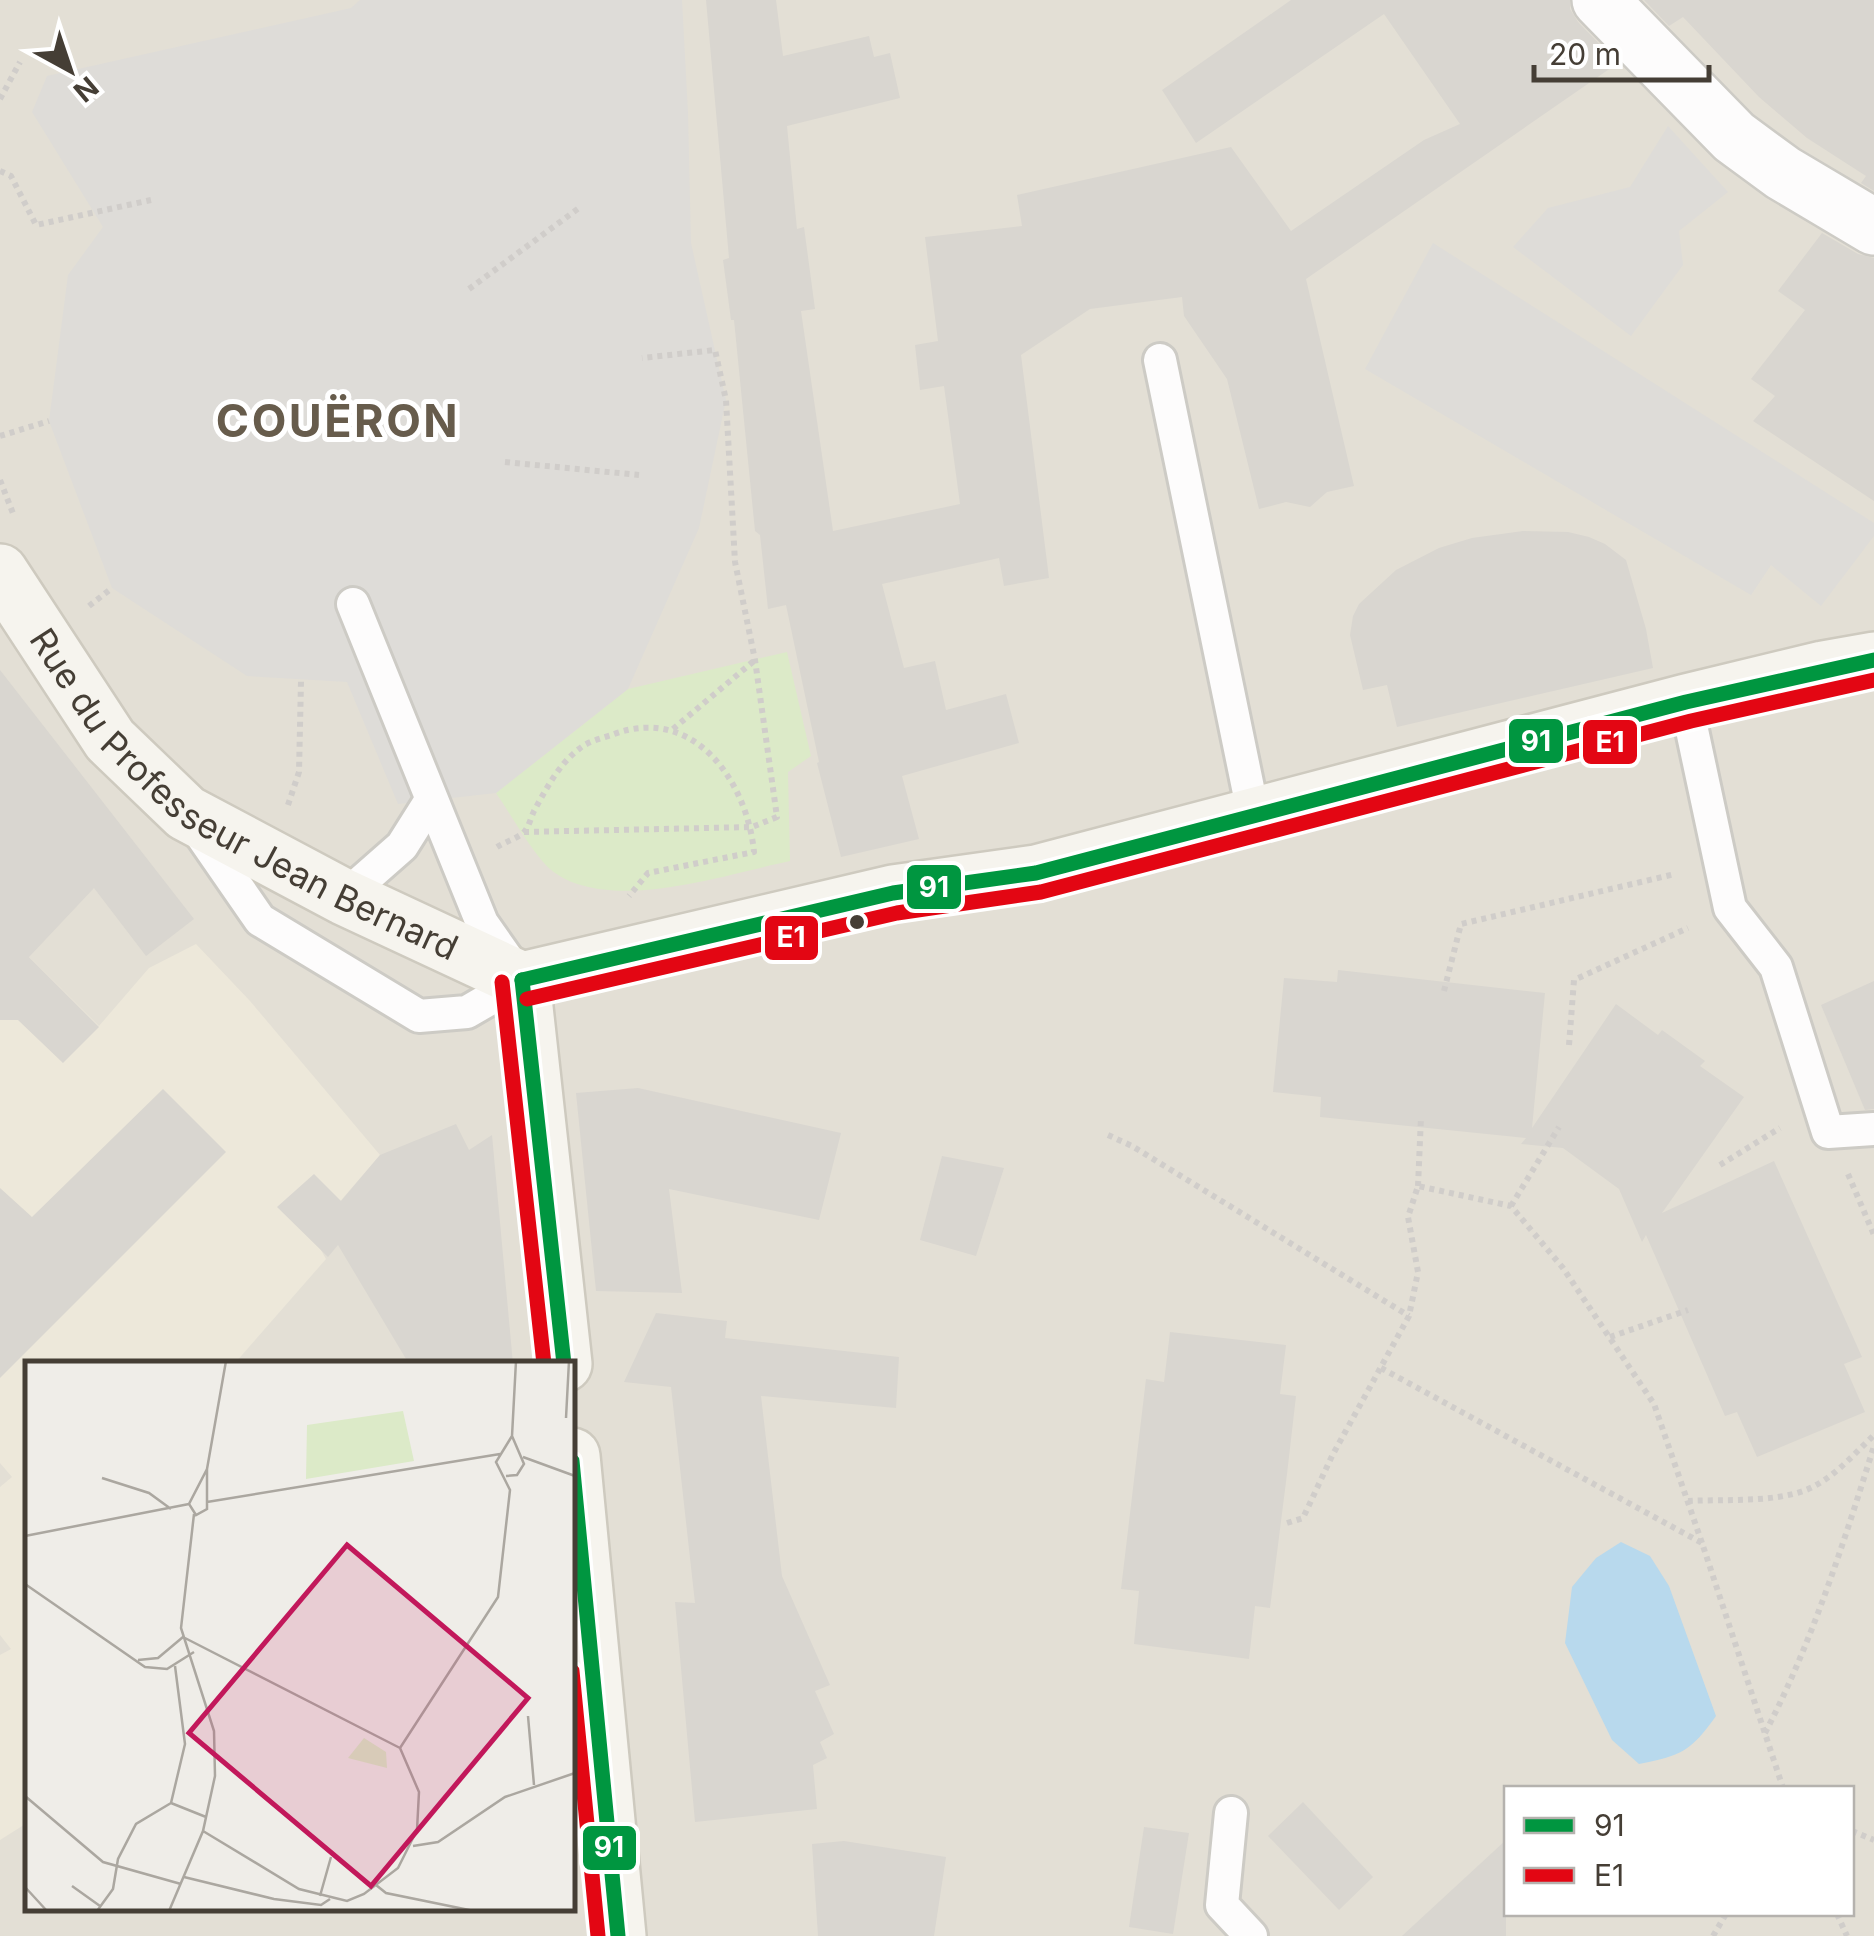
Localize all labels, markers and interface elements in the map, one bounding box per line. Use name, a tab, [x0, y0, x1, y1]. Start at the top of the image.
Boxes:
north arrow	[20, 20, 120, 120]
scale bar	[1534, 20, 1709, 82]
text: 20 m	[1549, 36, 1621, 72]
text: N	[67, 69, 105, 109]
district label: COUËRON	[216, 393, 460, 448]
street label: Rue du Professeur Jean Bernard	[22, 620, 465, 968]
line badge: 91	[1507, 717, 1565, 765]
line badge: E1	[1581, 718, 1639, 766]
text: 91	[1521, 724, 1551, 758]
text: E1	[1595, 725, 1625, 759]
line badge: 91	[905, 863, 963, 911]
text: 91	[919, 870, 949, 904]
unlabelled marker	[847, 912, 867, 932]
line badge: E1	[763, 914, 820, 962]
text: E1	[776, 920, 806, 954]
inset map	[25, 1361, 575, 1911]
legend	[1504, 1786, 1854, 1916]
text: 91	[1594, 1807, 1625, 1843]
line badge: 91	[581, 1824, 638, 1872]
text: 91	[594, 1830, 624, 1864]
text: E1	[1594, 1857, 1624, 1893]

